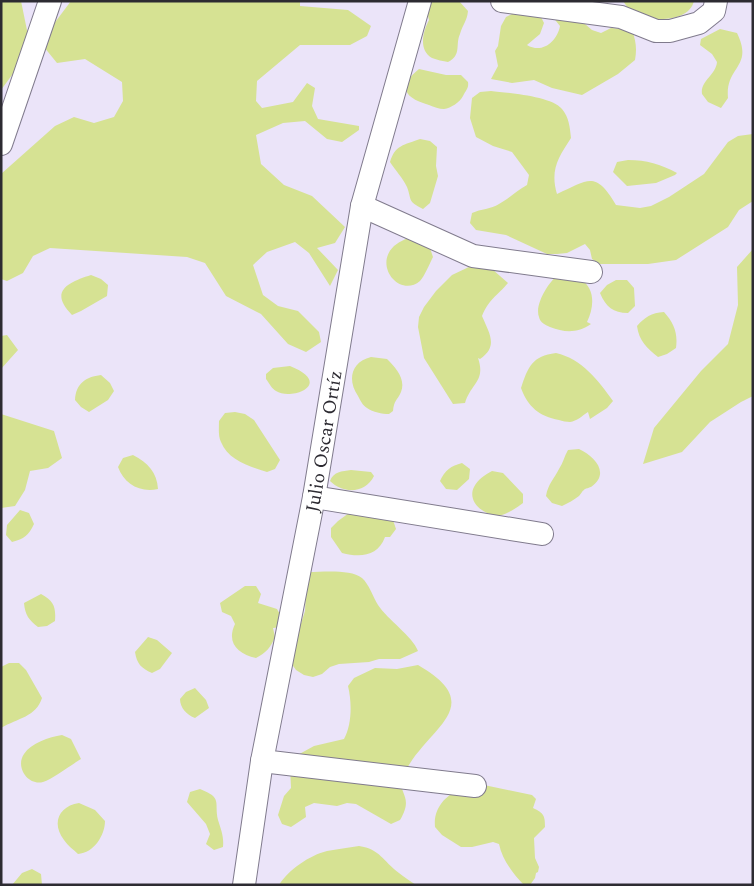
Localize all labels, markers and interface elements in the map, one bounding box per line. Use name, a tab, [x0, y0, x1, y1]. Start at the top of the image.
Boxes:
street label: Julio Oscar Ortíz	[298, 368, 351, 515]

